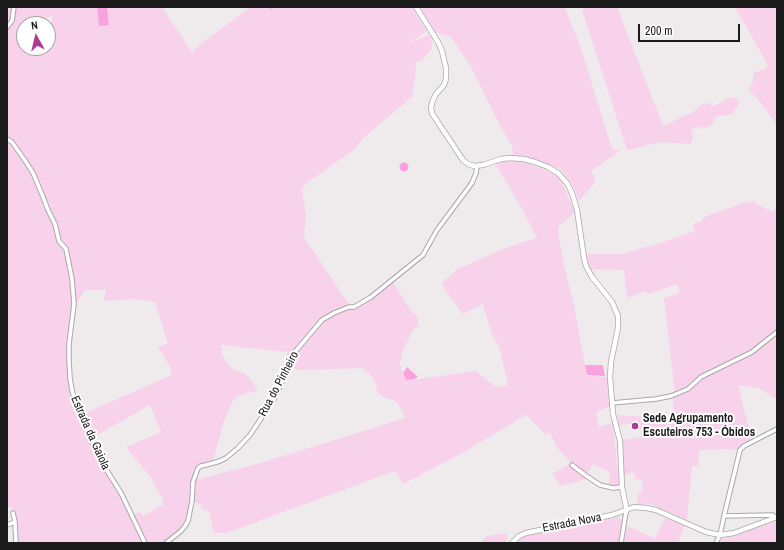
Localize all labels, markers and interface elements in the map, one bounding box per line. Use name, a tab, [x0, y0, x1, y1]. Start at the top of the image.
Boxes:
north arrow	[16, 16, 56, 56]
scale bar	[640, 16, 742, 42]
text: N	[30, 18, 39, 32]
text: 200 m	[645, 23, 672, 39]
street label: Rua do Pinheiro	[256, 349, 302, 419]
street label: Estrada da Gaiola	[67, 394, 113, 472]
place label: Sede Agrupamento Escuteiros 753 - Óbidos	[643, 412, 755, 440]
marker: Sede Agrupamento Escuteiros 753 - Óbidos	[630, 421, 640, 431]
street label: Estrada Nova	[541, 510, 603, 536]

